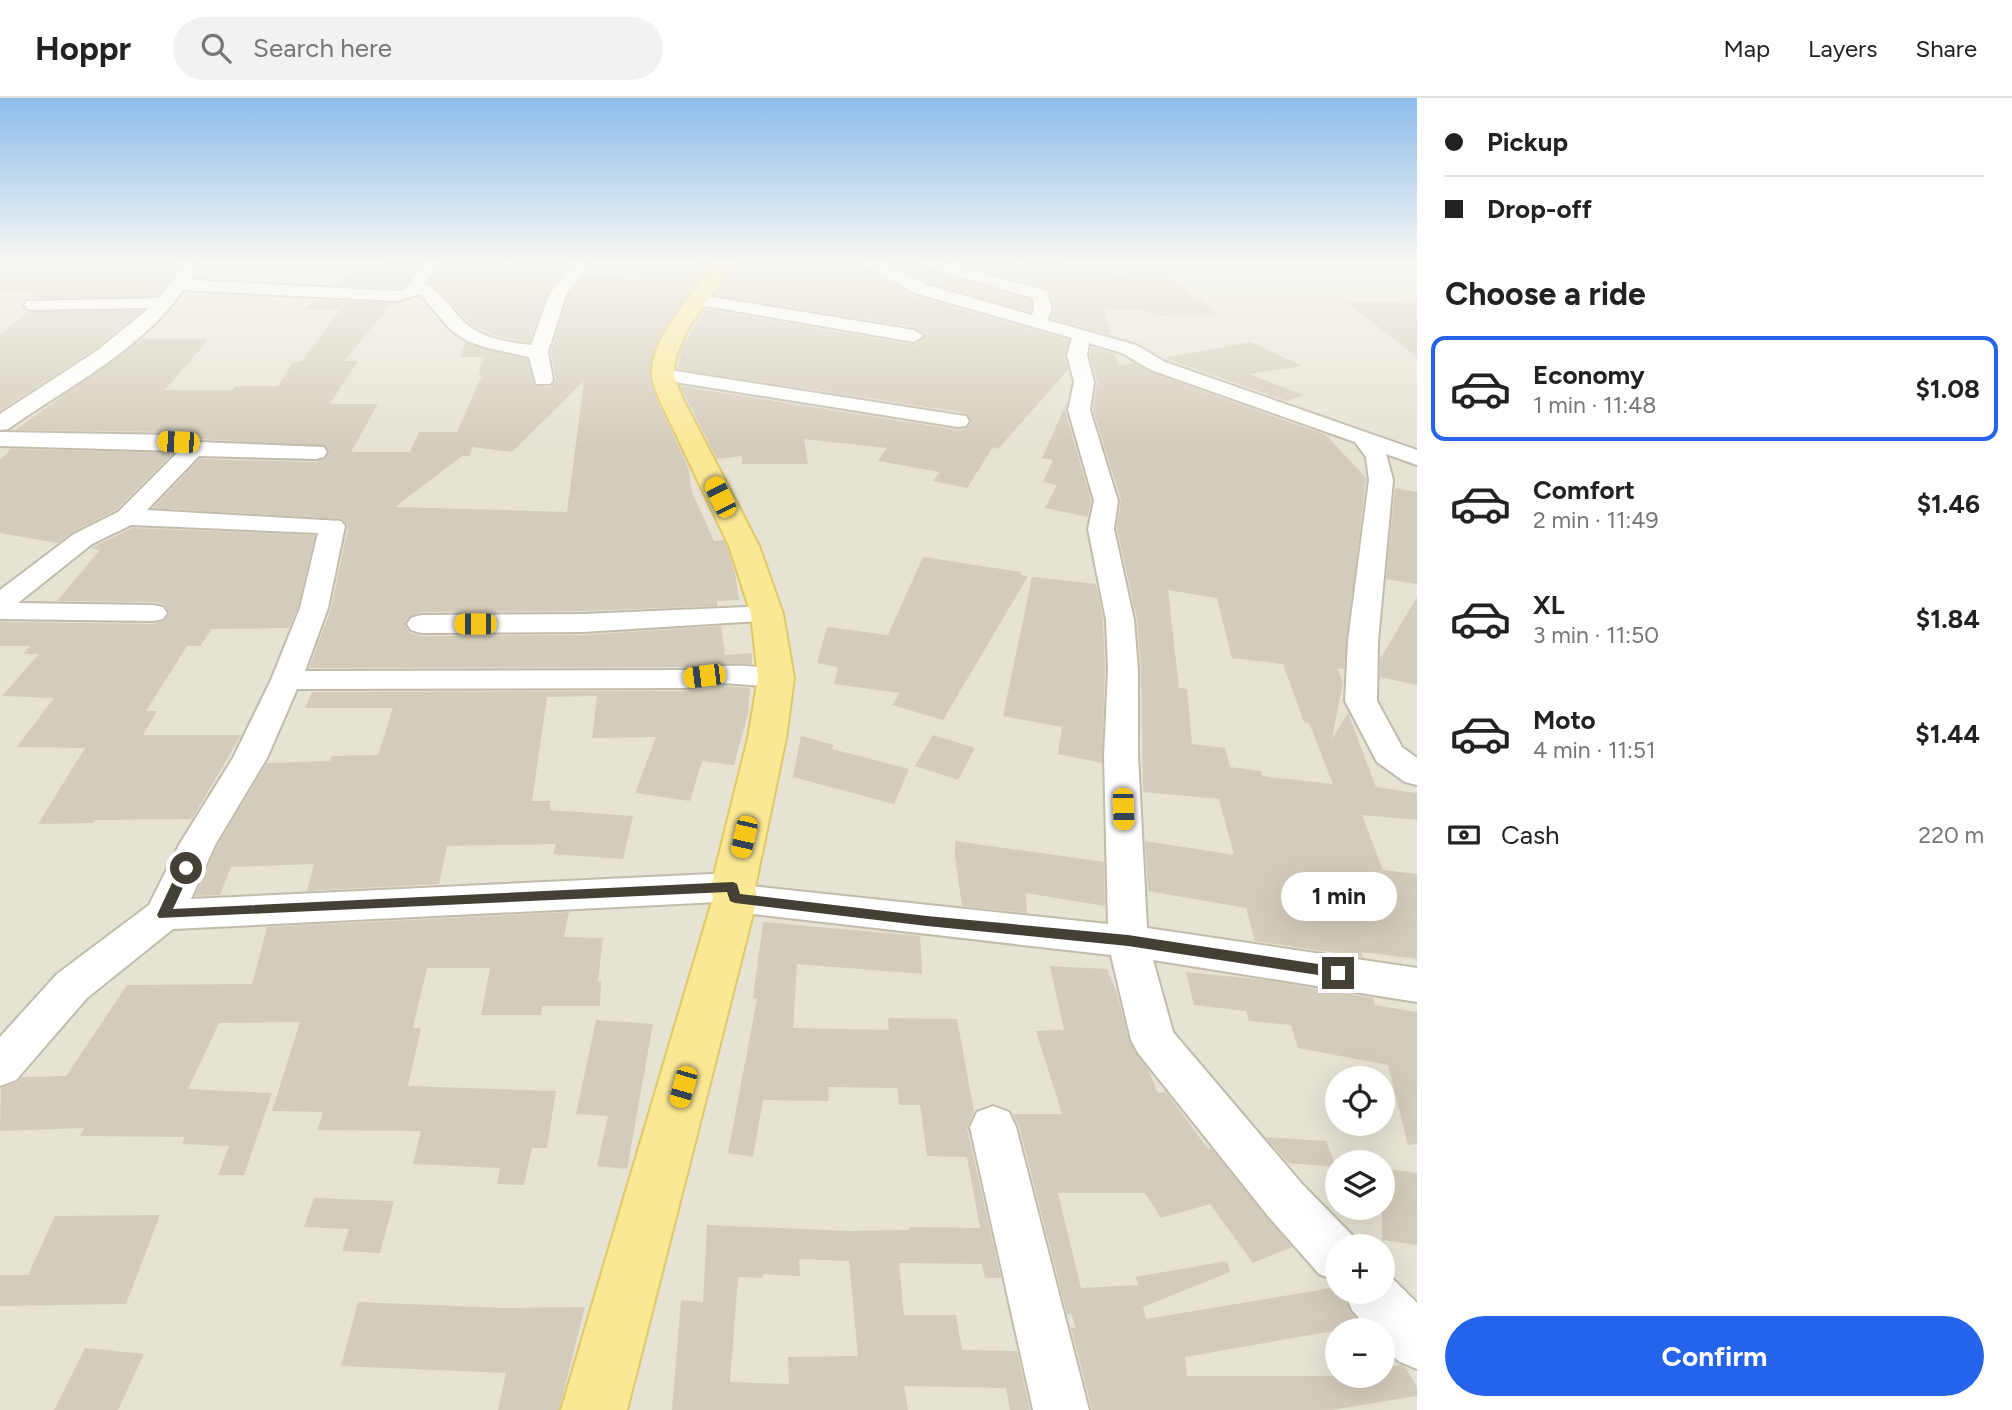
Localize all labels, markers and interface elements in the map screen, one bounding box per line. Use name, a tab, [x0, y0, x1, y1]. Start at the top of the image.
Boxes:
search box	[173, 17, 663, 80]
text: Hoppr	[35, 29, 131, 68]
icon: search	[197, 29, 235, 67]
text: Search here	[253, 32, 392, 64]
text: Map	[1723, 34, 1770, 63]
text: Layers	[1808, 34, 1877, 63]
text: Share	[1915, 34, 1977, 63]
text: Pickup	[1487, 126, 1568, 158]
text: Drop-off	[1487, 193, 1592, 225]
text: Choose a ride	[1445, 275, 1646, 313]
icon: car	[1449, 357, 1512, 420]
text: Economy	[1533, 359, 1645, 391]
text: $1.08	[1915, 373, 1980, 405]
text: 1 min · 11:48	[1533, 391, 1656, 419]
car	[157, 431, 200, 453]
icon: car	[1449, 472, 1512, 535]
car	[702, 474, 739, 520]
text: Comfort	[1533, 474, 1635, 506]
text: $1.46	[1917, 488, 1980, 520]
text: 2 min · 11:49	[1533, 506, 1659, 534]
icon: car	[1449, 587, 1512, 650]
text: XL	[1533, 589, 1565, 621]
text: $1.84	[1916, 603, 1980, 635]
car	[455, 614, 497, 635]
text: 3 min · 11:50	[1533, 621, 1659, 649]
car	[682, 663, 727, 689]
icon: car	[1449, 702, 1512, 765]
text: Moto	[1533, 704, 1596, 736]
text: $1.44	[1915, 718, 1980, 750]
text: 4 min · 11:51	[1533, 736, 1655, 764]
car	[1112, 788, 1135, 830]
car	[730, 814, 759, 860]
icon: cash	[1445, 816, 1483, 854]
text: Cash	[1501, 819, 1560, 851]
text: 220 m	[1918, 821, 1984, 849]
route start	[170, 852, 202, 884]
callout: 1 min	[1280, 872, 1396, 920]
text: 1 min	[1312, 882, 1366, 910]
route end	[1322, 957, 1354, 989]
car	[668, 1064, 699, 1110]
map controls	[1325, 1066, 1395, 1388]
button: locate	[1325, 1066, 1395, 1136]
button: layers	[1325, 1150, 1395, 1220]
button: +	[1325, 1234, 1395, 1304]
button: Confirm	[1445, 1316, 1984, 1396]
button: −	[1325, 1318, 1395, 1388]

